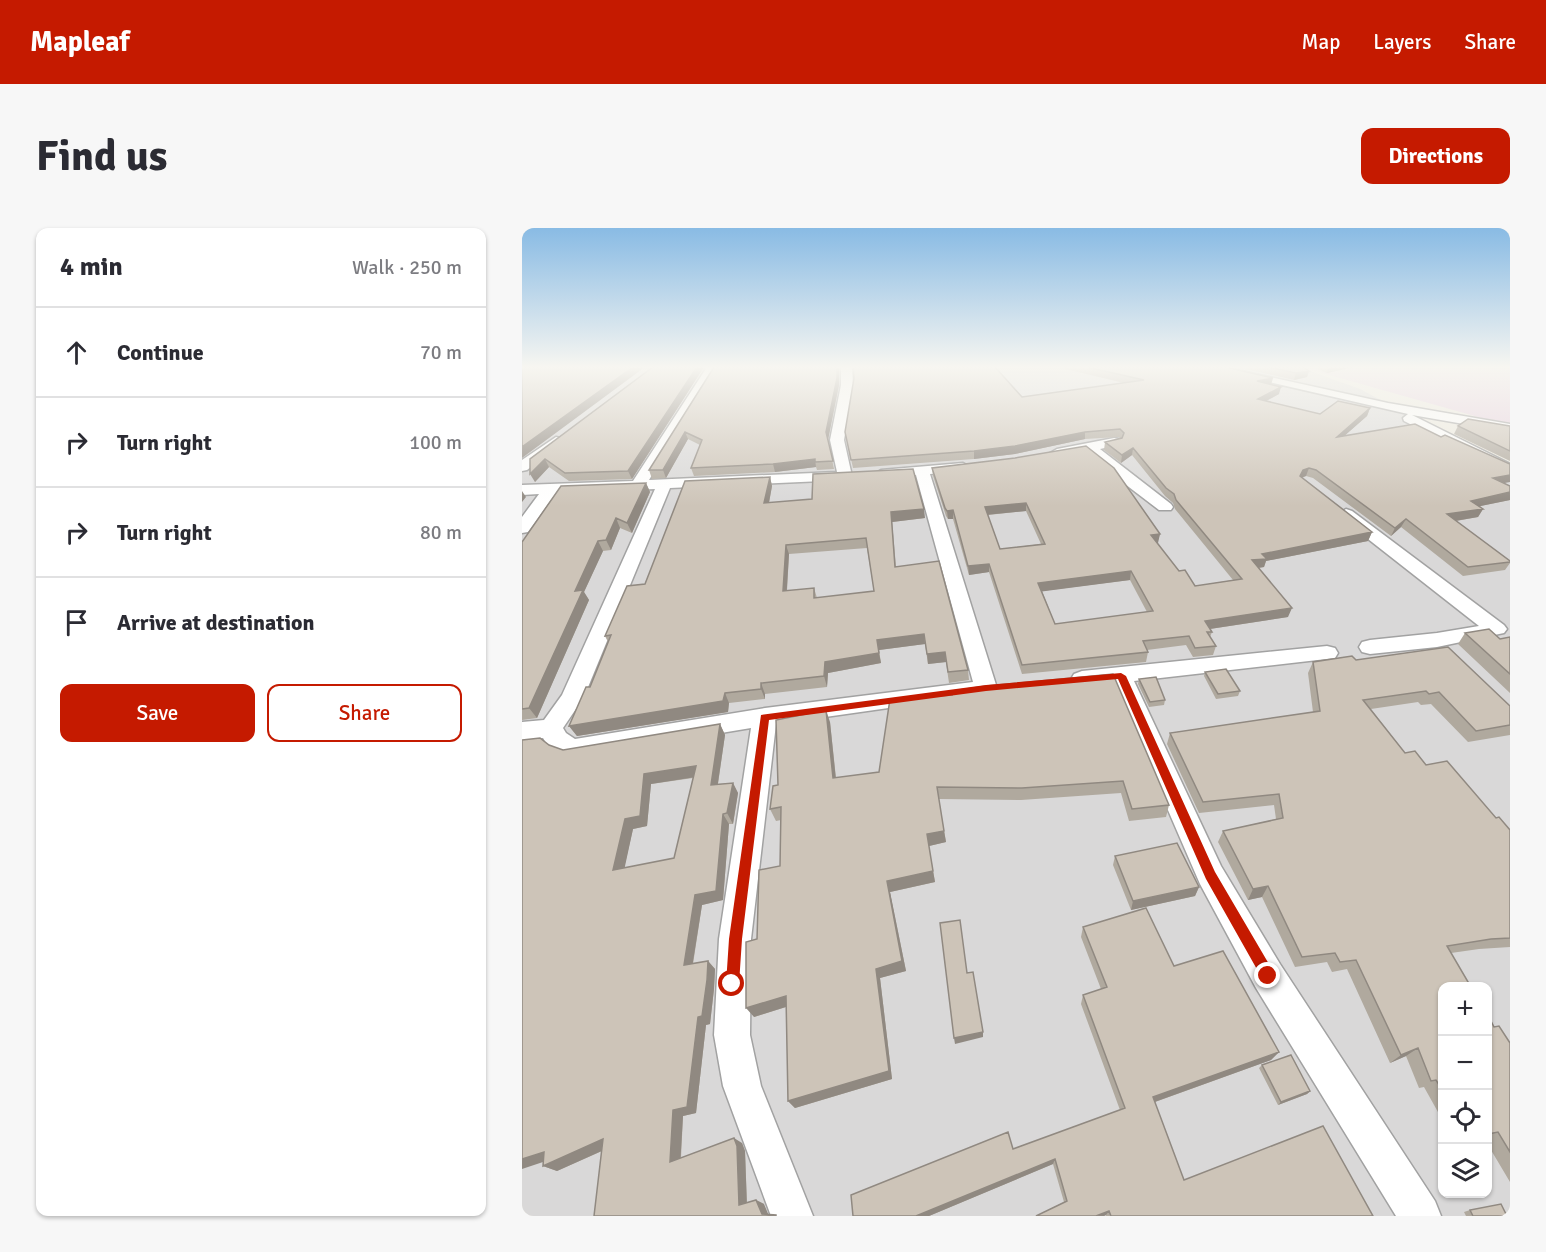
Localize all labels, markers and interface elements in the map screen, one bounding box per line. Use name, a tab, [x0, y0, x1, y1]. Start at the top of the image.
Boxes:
text: Mapleaf	[30, 25, 130, 59]
text: Map	[1302, 29, 1340, 55]
text: Layers	[1373, 29, 1431, 55]
text: Share	[1464, 29, 1516, 55]
button: Directions	[1361, 128, 1510, 184]
text: Find us	[36, 131, 167, 182]
text: 4 min	[60, 251, 123, 283]
text: Walk · 250 m	[352, 255, 462, 280]
icon: ahead	[60, 336, 93, 369]
text: Continue	[117, 339, 204, 366]
text: 70 m	[420, 340, 462, 365]
icon: right	[60, 426, 93, 459]
text: Turn right	[117, 429, 212, 456]
text: 100 m	[409, 430, 462, 455]
icon: right	[60, 516, 93, 549]
text: Turn right	[117, 519, 212, 546]
text: 80 m	[420, 520, 462, 545]
icon: arrive	[60, 606, 93, 639]
text: Arrive at destination	[117, 609, 314, 636]
button: Save	[60, 684, 255, 742]
button: Share	[267, 684, 462, 742]
route end	[1254, 962, 1280, 988]
route start	[718, 970, 744, 996]
map controls	[1438, 982, 1492, 1198]
button: +	[1438, 982, 1492, 1036]
button: −	[1438, 1036, 1492, 1090]
button: locate	[1438, 1090, 1492, 1144]
button: layers	[1438, 1144, 1492, 1198]

